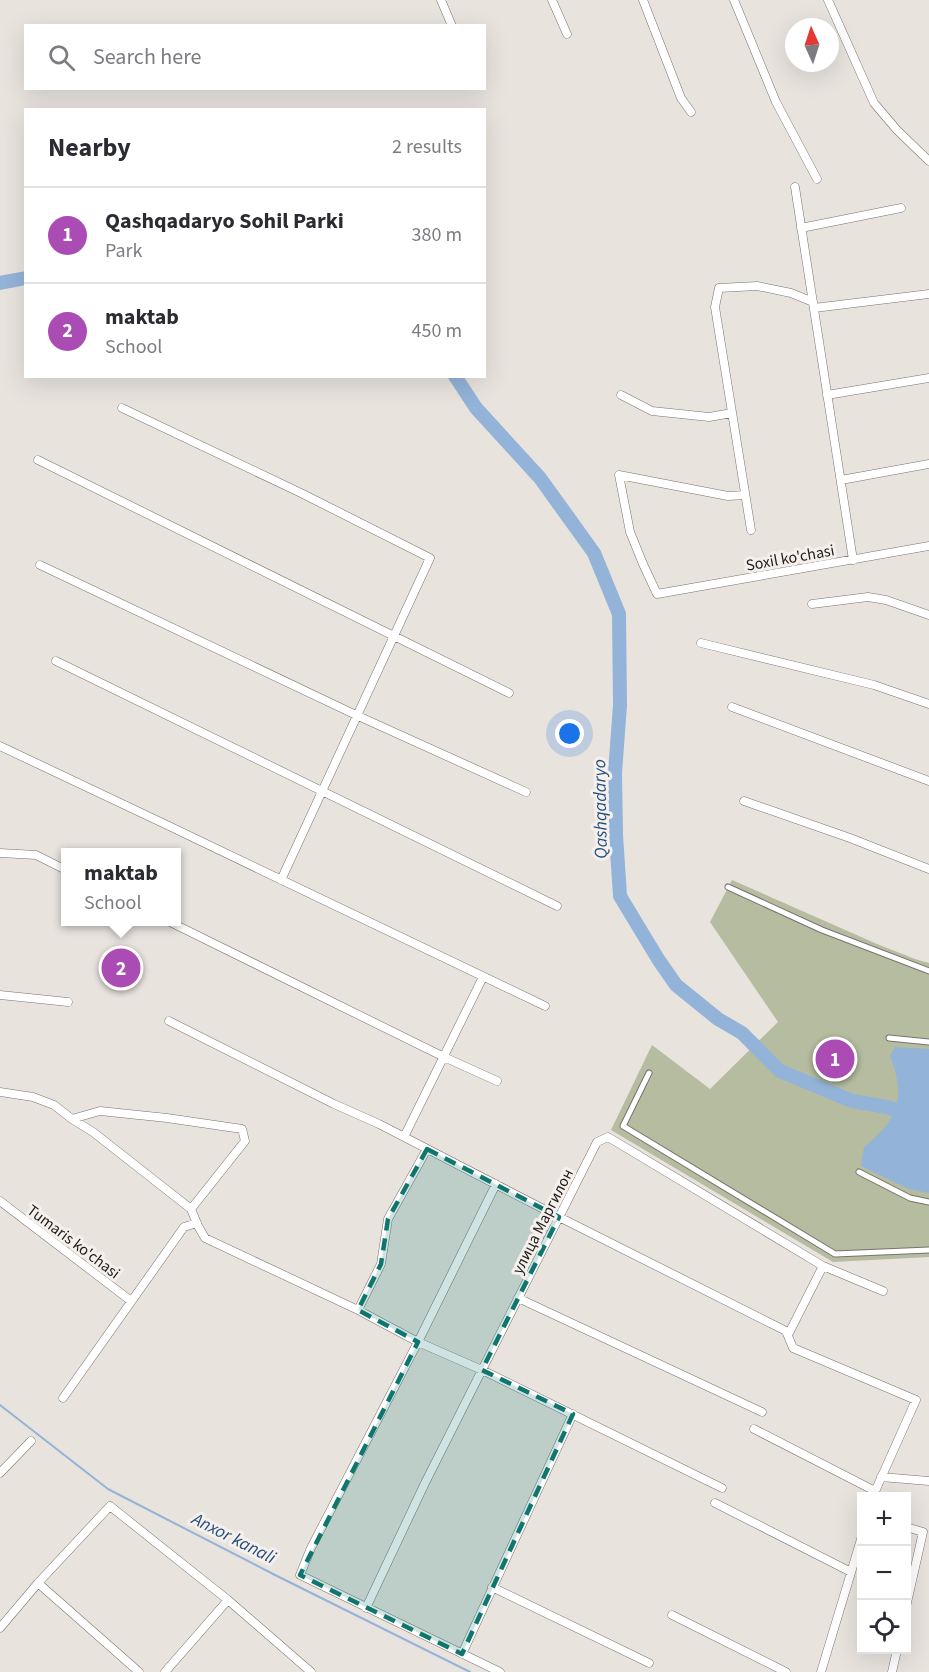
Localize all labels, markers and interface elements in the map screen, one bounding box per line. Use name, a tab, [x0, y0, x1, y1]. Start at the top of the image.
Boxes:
north arrow	[785, 18, 839, 72]
search box	[24, 24, 486, 90]
icon: search	[45, 41, 78, 74]
text: Search here	[93, 41, 201, 73]
text: Nearby	[48, 129, 131, 166]
text: 2 results	[392, 133, 462, 161]
text: Qashqadaryo Sohil Parki	[105, 205, 344, 237]
text: 1	[62, 221, 73, 249]
text: 380 m	[412, 221, 462, 249]
text: Park	[105, 237, 142, 265]
text: maktab	[105, 301, 179, 333]
text: 2	[62, 317, 73, 345]
text: 450 m	[412, 317, 462, 345]
text: School	[105, 333, 162, 361]
street label: Soxil ko'chasi	[744, 539, 836, 577]
your location	[555, 719, 584, 748]
water label: Qashqadaryo	[587, 759, 614, 859]
popup	[61, 848, 181, 926]
text: maktab	[84, 857, 158, 889]
text: School	[84, 889, 142, 917]
pin: 2	[102, 946, 140, 990]
pin: 1	[816, 1036, 854, 1082]
street label: улица Маргилон	[507, 1165, 579, 1278]
street label: Tumaris ko'chasi	[22, 1200, 124, 1284]
map controls	[857, 1492, 911, 1654]
button: +	[857, 1492, 911, 1546]
water label: Anxor kanali	[187, 1506, 281, 1571]
button: −	[857, 1546, 911, 1600]
button: locate	[857, 1600, 911, 1654]

